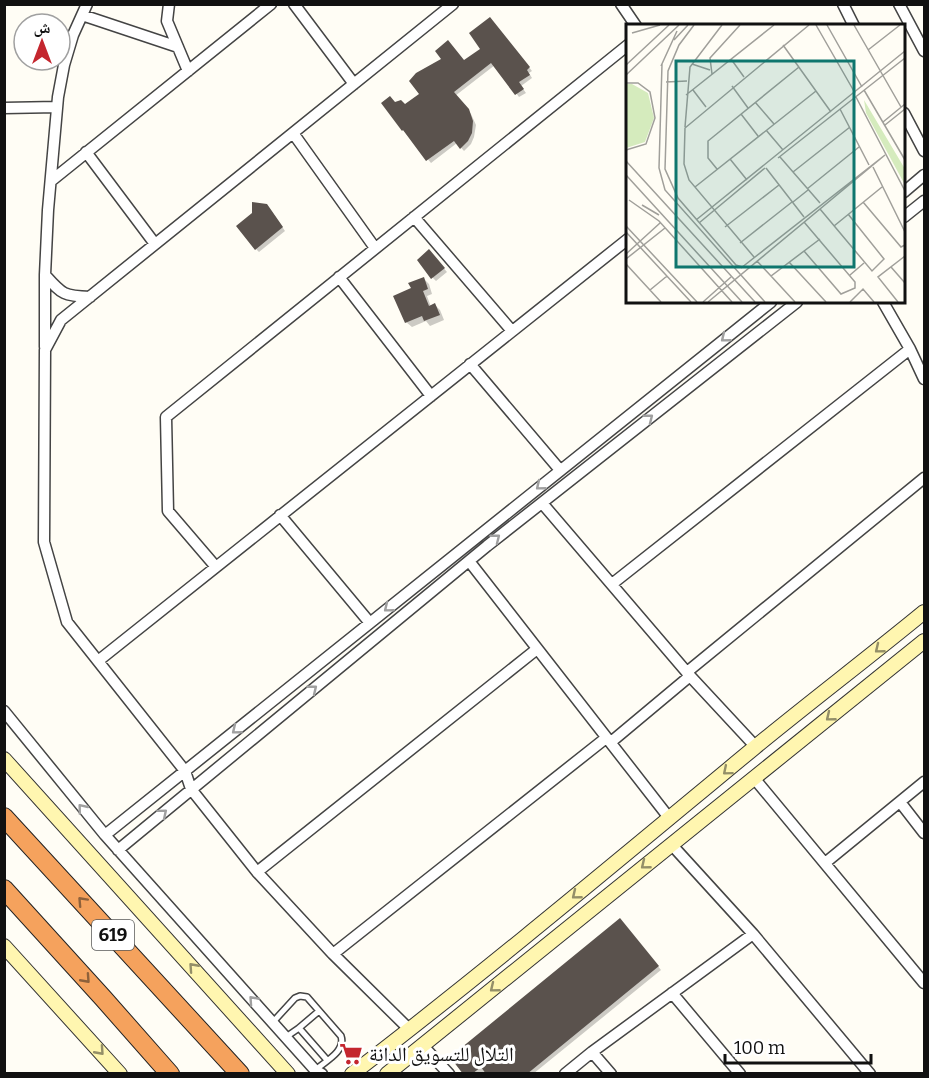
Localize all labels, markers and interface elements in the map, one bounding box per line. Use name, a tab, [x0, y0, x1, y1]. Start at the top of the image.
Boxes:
north arrow	[12, 12, 72, 72]
text: ش	[34, 18, 51, 37]
inset map	[626, 24, 905, 303]
one-way arrow	[721, 331, 732, 342]
one-way arrow	[643, 414, 654, 425]
one-way arrow	[536, 479, 547, 490]
one-way arrow	[490, 535, 501, 546]
one-way arrow	[384, 601, 395, 612]
one-way arrow	[875, 641, 886, 652]
one-way arrow	[306, 685, 317, 696]
one-way arrow	[826, 709, 837, 720]
one-way arrow	[232, 723, 243, 734]
one-way arrow	[723, 764, 734, 775]
one-way arrow	[78, 804, 89, 815]
one-way arrow	[156, 809, 167, 820]
one-way arrow	[641, 858, 652, 869]
one-way arrow	[572, 887, 583, 898]
one-way arrow	[78, 897, 89, 908]
road number: 619	[92, 920, 134, 950]
one-way arrow	[189, 964, 200, 974]
one-way arrow	[79, 972, 90, 983]
one-way arrow	[490, 981, 501, 992]
one-way arrow	[249, 997, 260, 1007]
scale bar	[725, 1027, 870, 1065]
text: 100 m	[734, 1037, 785, 1059]
supermarket icon: التلال للتسويق الدانة	[338, 1041, 364, 1067]
place label: التلال للتسويق الدانة	[369, 1042, 514, 1066]
one-way arrow	[93, 1044, 104, 1055]

